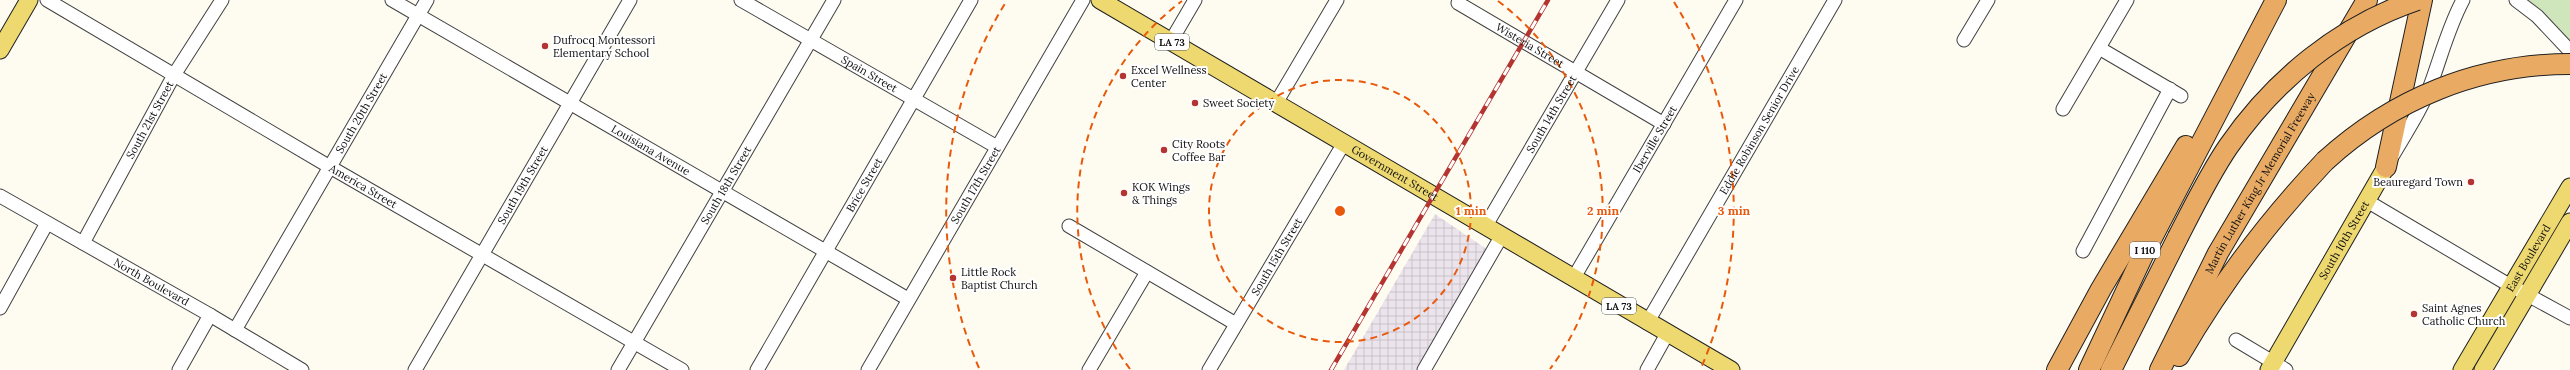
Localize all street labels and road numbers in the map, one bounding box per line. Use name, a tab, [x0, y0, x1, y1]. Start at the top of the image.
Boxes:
street label: Wisteria Street	[1493, 20, 1567, 71]
road number: LA 73	[1155, 34, 1189, 50]
street label: Spain Street	[839, 52, 901, 96]
street label: Eddie Robinson Senior Drive	[1716, 64, 1802, 197]
street label: South 20th Street	[332, 70, 390, 156]
street label: South 14th Street	[1523, 72, 1580, 155]
street label: South 21st Street	[123, 78, 177, 161]
street label: Martin Luther King Jr Memorial Freeway	[2202, 90, 2318, 276]
street label: Iberville Street	[1630, 102, 1680, 175]
street label: Louisiana Avenue	[609, 122, 693, 178]
street label: Government Street	[1349, 142, 1442, 204]
street label: South 19th Street	[494, 143, 551, 227]
street label: South 18th Street	[698, 143, 755, 227]
street label: South 17th Street	[948, 143, 1004, 226]
street label: Brice Street	[843, 154, 886, 214]
street label: America Street	[326, 161, 400, 212]
street label: South 10th Street	[2316, 197, 2373, 282]
street label: South 15th Street	[1248, 215, 1305, 298]
street label: East Boulevard	[2503, 221, 2554, 294]
road number: I 110	[2130, 242, 2160, 258]
street label: North Boulevard	[111, 255, 192, 309]
road number: LA 73	[1602, 298, 1636, 314]

